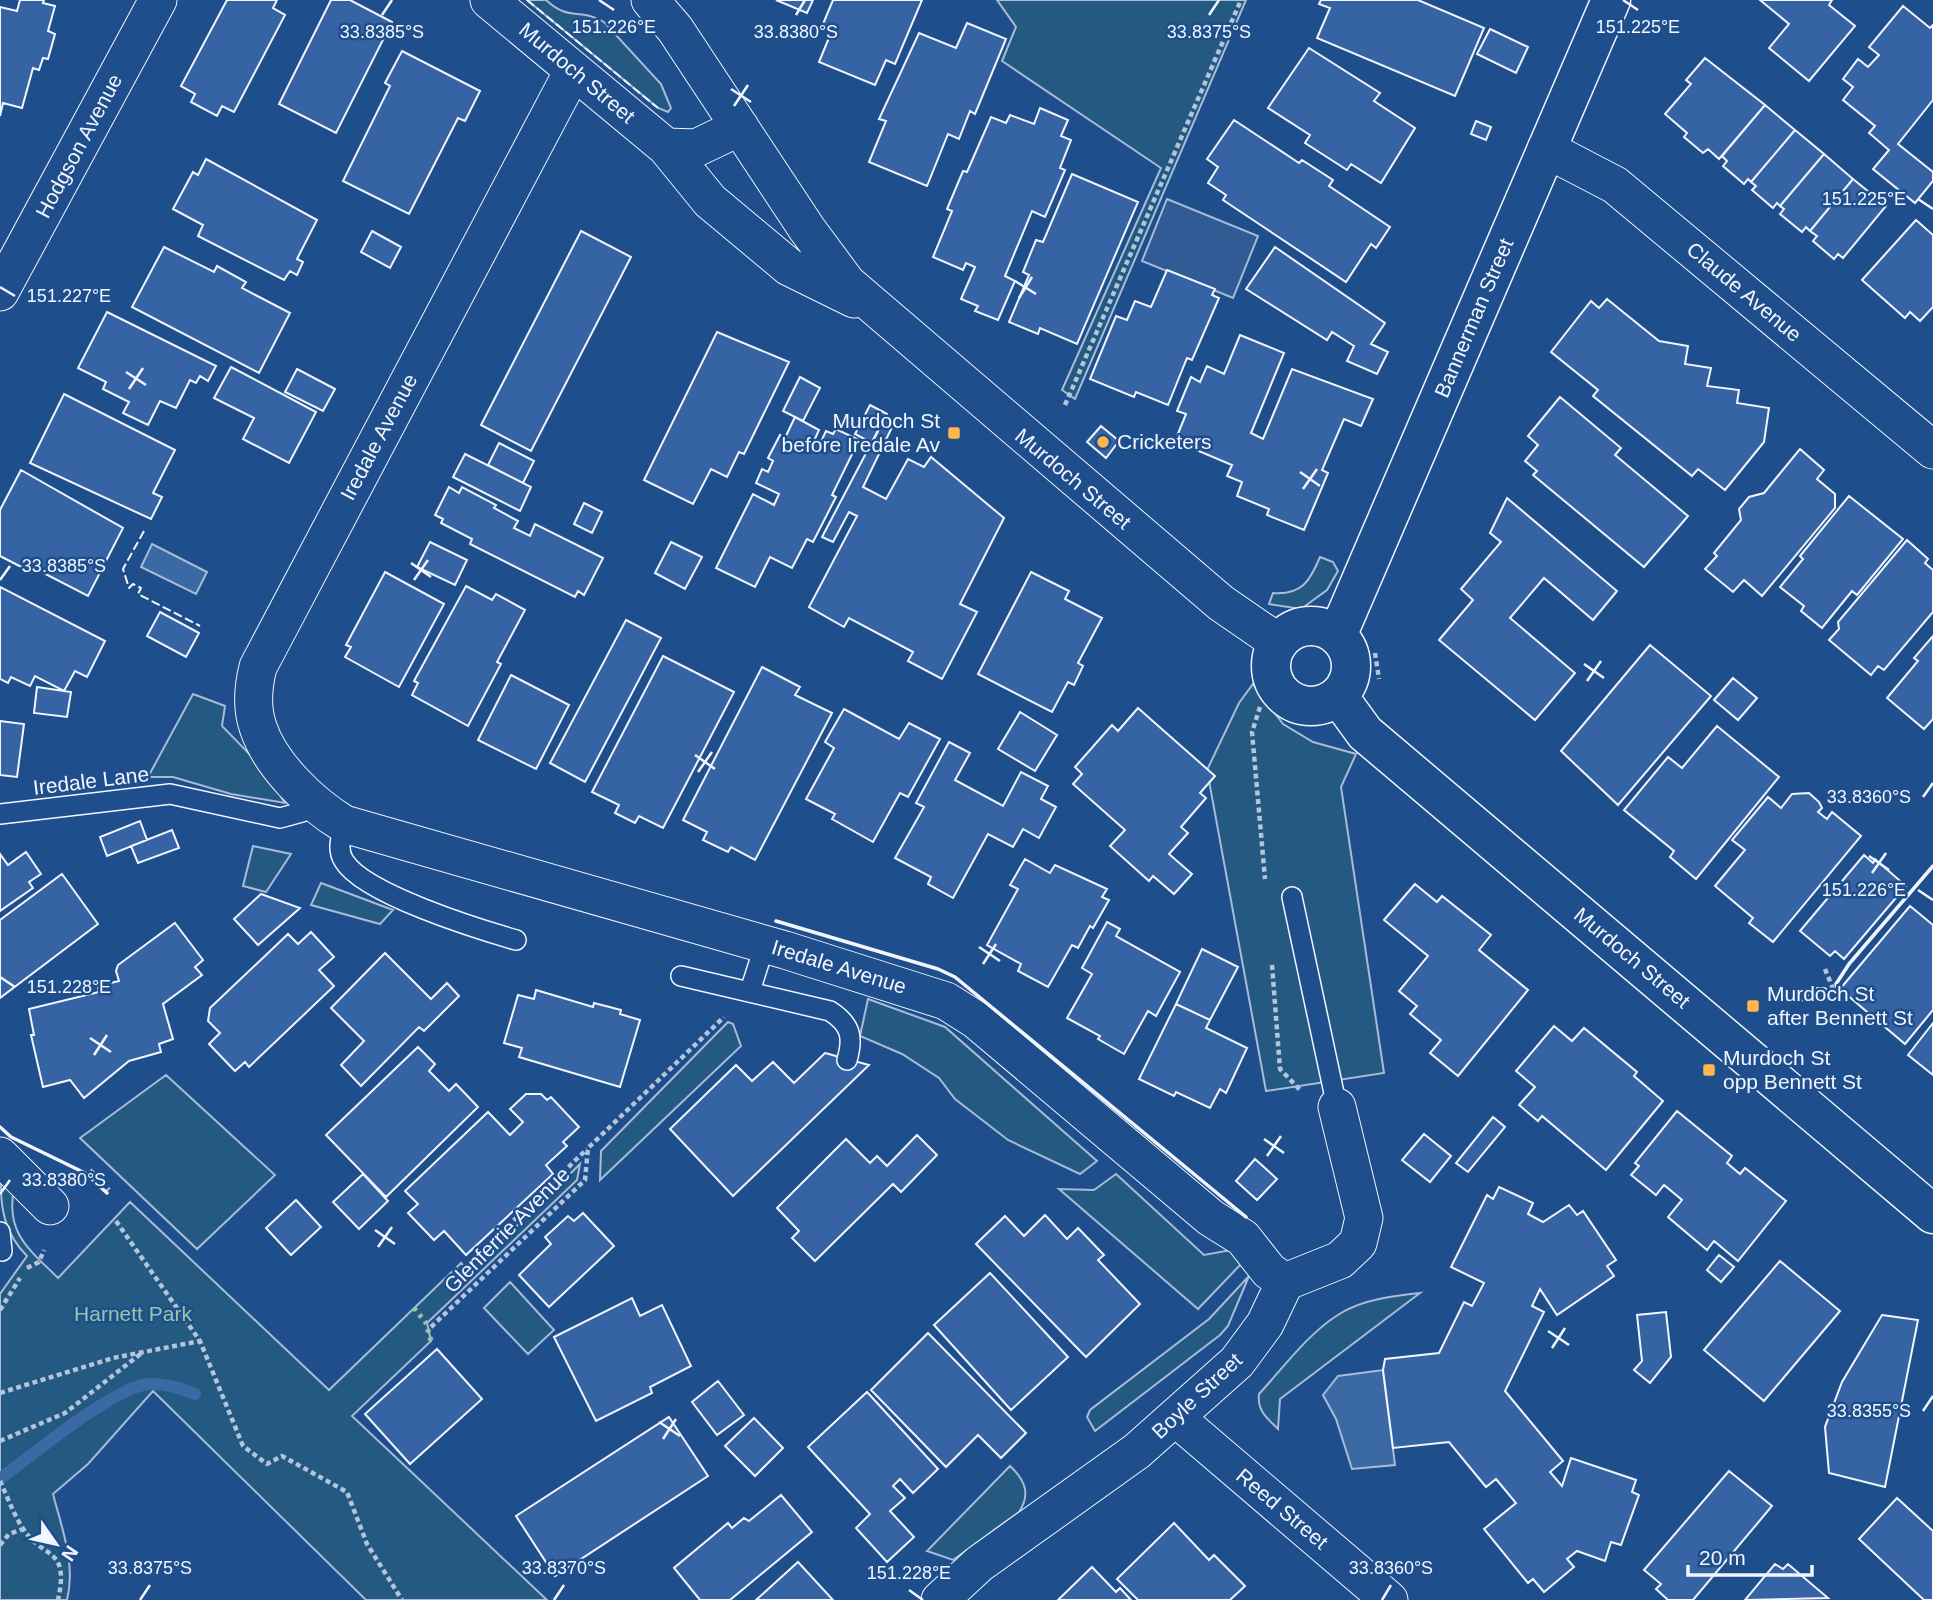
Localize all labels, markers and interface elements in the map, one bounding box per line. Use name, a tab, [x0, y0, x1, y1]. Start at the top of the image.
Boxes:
text: 151.226°E	[572, 17, 656, 37]
text: 151.225°E	[1596, 17, 1680, 37]
street label: Murdoch Street	[515, 18, 640, 128]
text: 33.8385°S	[340, 22, 424, 42]
text: 33.8380°S	[754, 22, 838, 42]
text: 33.8375°S	[1167, 22, 1251, 42]
street label: Hodgson Avenue	[31, 70, 126, 222]
text: 151.225°E	[1822, 189, 1906, 209]
street label: Bannerman Street	[1430, 235, 1517, 401]
street label: Claude Avenue	[1683, 237, 1806, 346]
text: 151.227°E	[27, 286, 111, 306]
street label: Iredale Avenue	[336, 370, 422, 504]
place label: Murdoch St before Iredale Av	[782, 409, 940, 456]
street label: Murdoch Street	[1011, 424, 1136, 534]
marker: Murdoch St before Iredale Av	[946, 425, 962, 441]
place label: Cricketers	[1117, 430, 1212, 453]
marker: Cricketers	[1095, 434, 1111, 450]
text: 33.8385°S	[22, 556, 106, 576]
street label: Iredale Lane	[32, 762, 150, 799]
text: 33.8360°S	[1827, 787, 1911, 807]
text: 151.226°E	[1822, 880, 1906, 900]
street label: Murdoch Street	[1570, 903, 1695, 1013]
street label: Iredale Avenue	[769, 935, 909, 998]
text: 151.228°E	[27, 977, 111, 997]
place label: Murdoch St after Bennett St	[1767, 982, 1913, 1029]
marker: Murdoch St after Bennett St	[1745, 998, 1761, 1014]
place label: Murdoch St opp Bennett St	[1723, 1046, 1862, 1093]
marker: Murdoch St opp Bennett St	[1701, 1062, 1717, 1078]
street label: Glenferrie Avenue	[439, 1162, 574, 1297]
text: 33.8380°S	[22, 1170, 106, 1190]
park label: Harnett Park	[74, 1302, 192, 1325]
street label: Boyle Street	[1147, 1348, 1246, 1443]
text: 33.8355°S	[1827, 1401, 1911, 1421]
street label: Reed Street	[1232, 1464, 1333, 1554]
north arrow	[21, 1509, 91, 1579]
scale bar	[1688, 1534, 1812, 1578]
text: N	[57, 1542, 82, 1565]
text: 20 m	[1699, 1546, 1746, 1569]
text: 33.8375°S	[108, 1558, 192, 1578]
text: 33.8370°S	[522, 1558, 606, 1578]
text: 33.8360°S	[1349, 1558, 1433, 1578]
text: 151.228°E	[867, 1563, 951, 1583]

